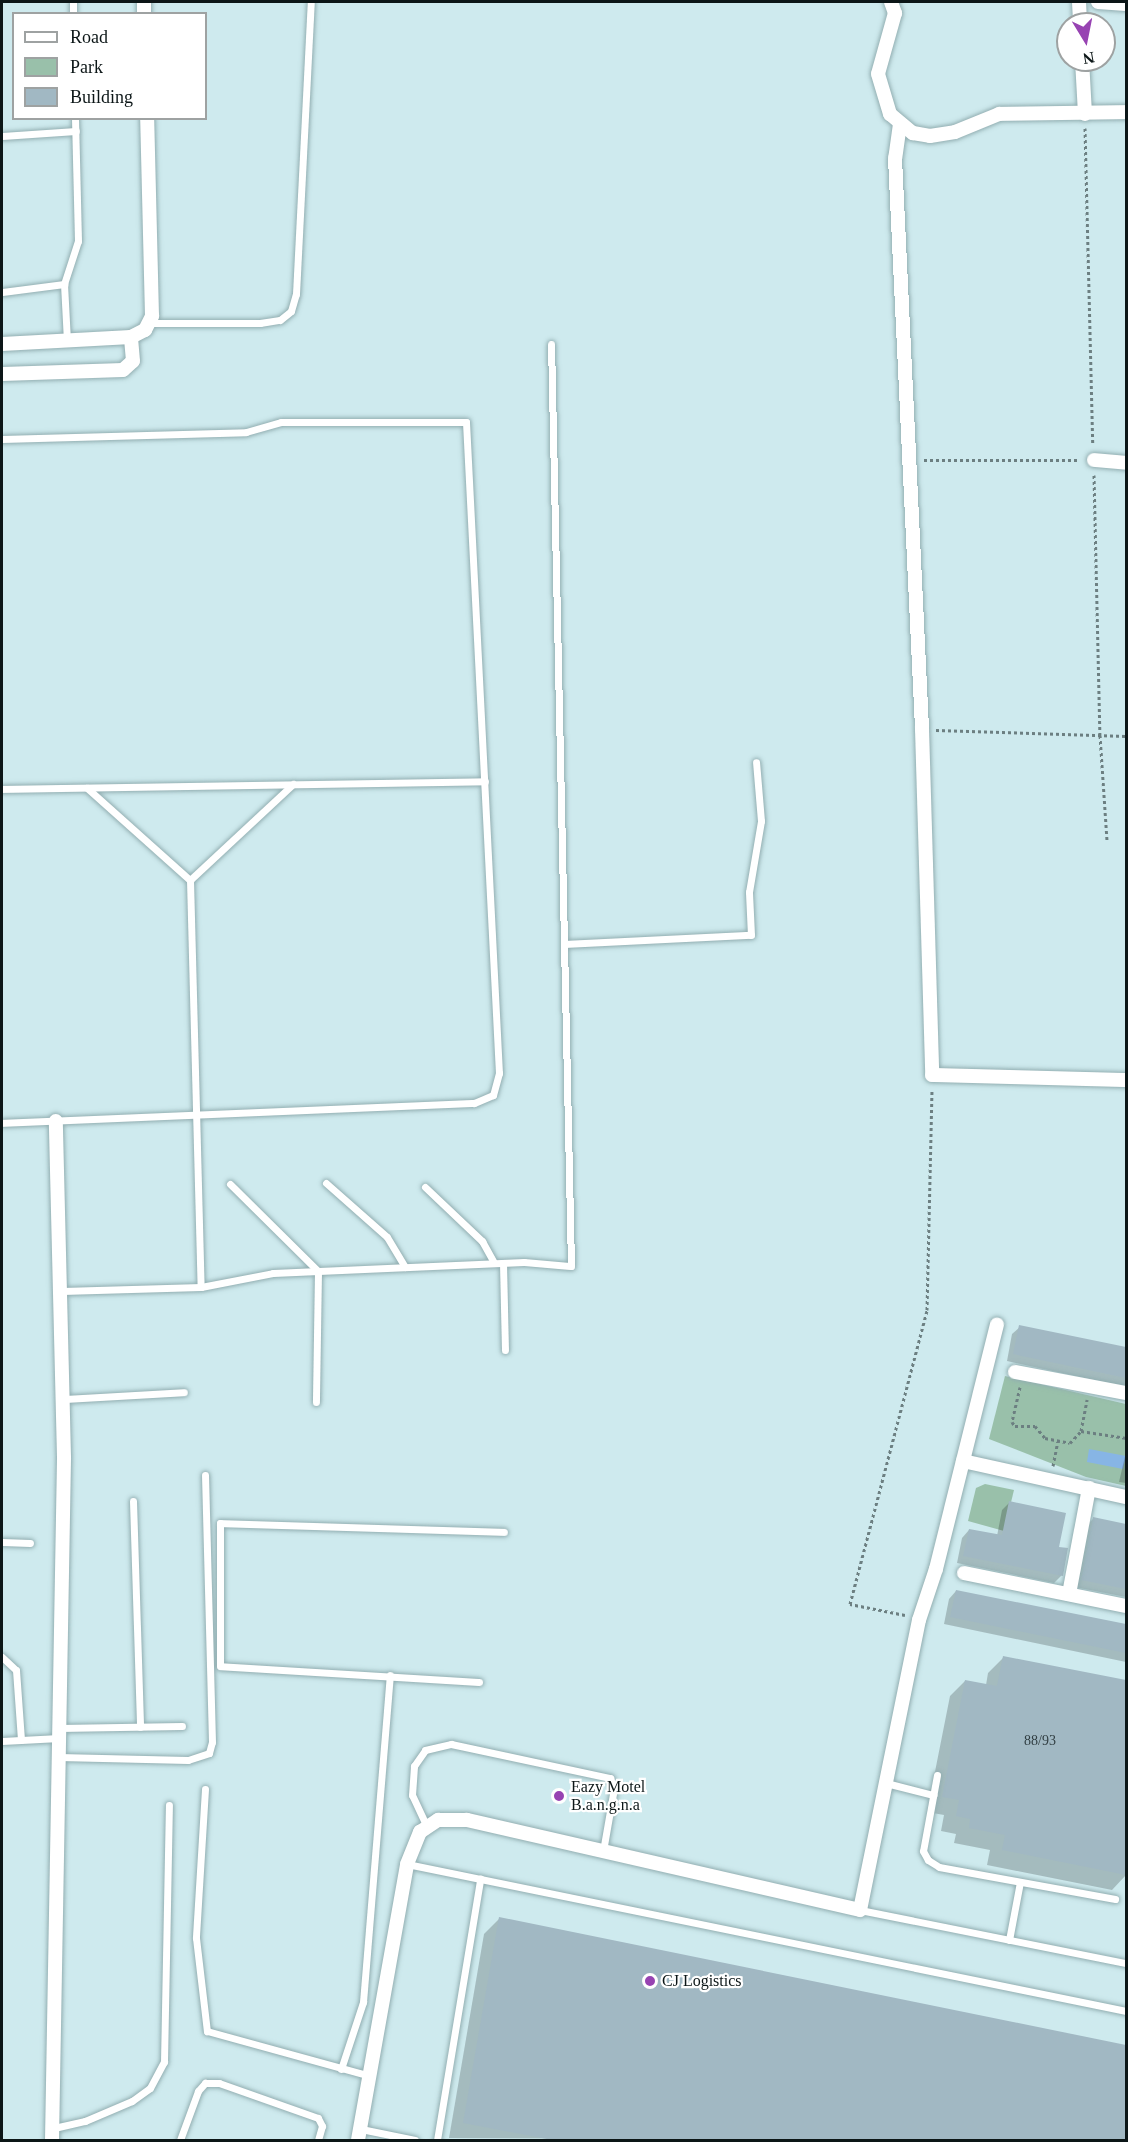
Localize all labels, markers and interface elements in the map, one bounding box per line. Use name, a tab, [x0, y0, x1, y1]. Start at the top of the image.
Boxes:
legend	[12, 12, 207, 120]
north arrow	[1056, 12, 1116, 72]
text: Road	[70, 27, 108, 47]
text: N	[1082, 49, 1096, 68]
text: Park	[70, 57, 103, 77]
text: Building	[70, 87, 133, 107]
house number: 88/93	[1024, 1733, 1056, 1749]
place label: Eazy Motel B.a.n.g.n.a	[571, 1777, 645, 1815]
marker: Eazy Motel B.a.n.g.n.a	[552, 1789, 566, 1803]
place label: CJ Logistics	[662, 1971, 742, 1991]
marker: CJ Logistics	[643, 1974, 657, 1988]

